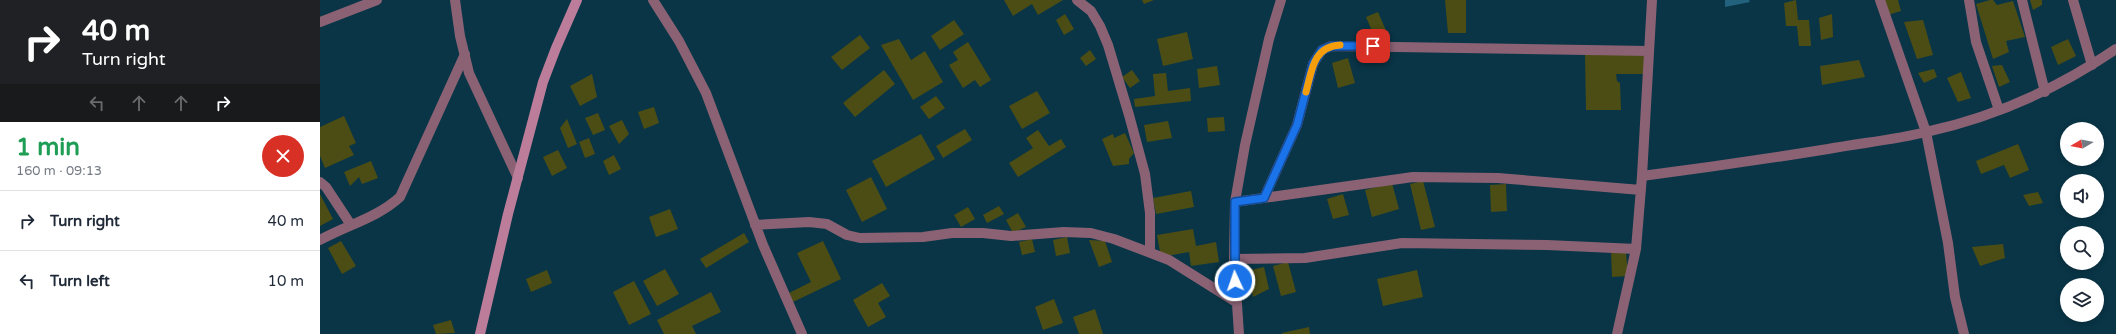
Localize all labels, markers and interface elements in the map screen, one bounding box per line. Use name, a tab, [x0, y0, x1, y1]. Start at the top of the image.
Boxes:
text: 40 m	[82, 14, 150, 48]
icon: right	[16, 16, 68, 68]
pin	[1356, 29, 1390, 63]
icon: arrive	[1362, 35, 1384, 57]
text: Turn right	[82, 48, 166, 70]
icon: left	[86, 92, 108, 114]
icon: ahead	[128, 92, 150, 114]
icon: ahead	[170, 92, 192, 114]
icon: right	[212, 92, 234, 114]
north arrow	[2060, 122, 2104, 166]
map controls	[2060, 122, 2104, 322]
text: 1 min	[16, 133, 80, 162]
button: close	[262, 135, 304, 177]
text: 160 m · 09:13	[16, 163, 102, 179]
button: sound	[2060, 174, 2104, 218]
icon: right	[16, 210, 38, 232]
text: Turn right	[50, 212, 120, 230]
text: 40 m	[267, 212, 304, 230]
button: search	[2060, 226, 2104, 270]
position arrow	[1214, 260, 1256, 302]
icon: left	[16, 270, 38, 292]
text: Turn left	[50, 272, 110, 290]
text: 10 m	[267, 272, 304, 290]
button: layers	[2060, 278, 2104, 322]

